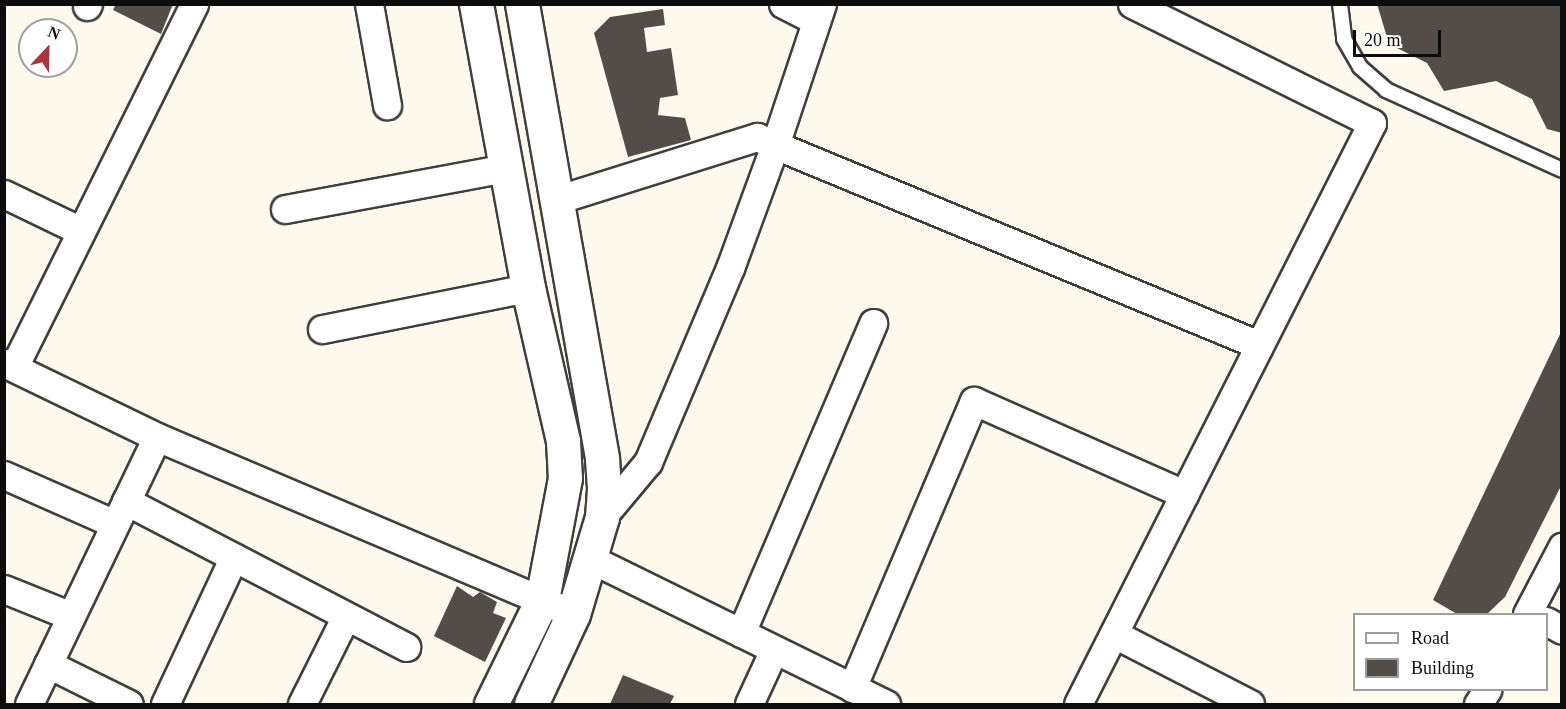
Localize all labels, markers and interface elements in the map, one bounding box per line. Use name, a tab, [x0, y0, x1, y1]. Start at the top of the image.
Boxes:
north arrow	[18, 18, 78, 78]
scale bar	[1356, 18, 1444, 56]
text: N	[46, 23, 63, 43]
text: 20 m	[1364, 30, 1401, 50]
legend	[1353, 613, 1548, 691]
text: Road	[1411, 628, 1449, 648]
text: Building	[1411, 658, 1474, 678]

